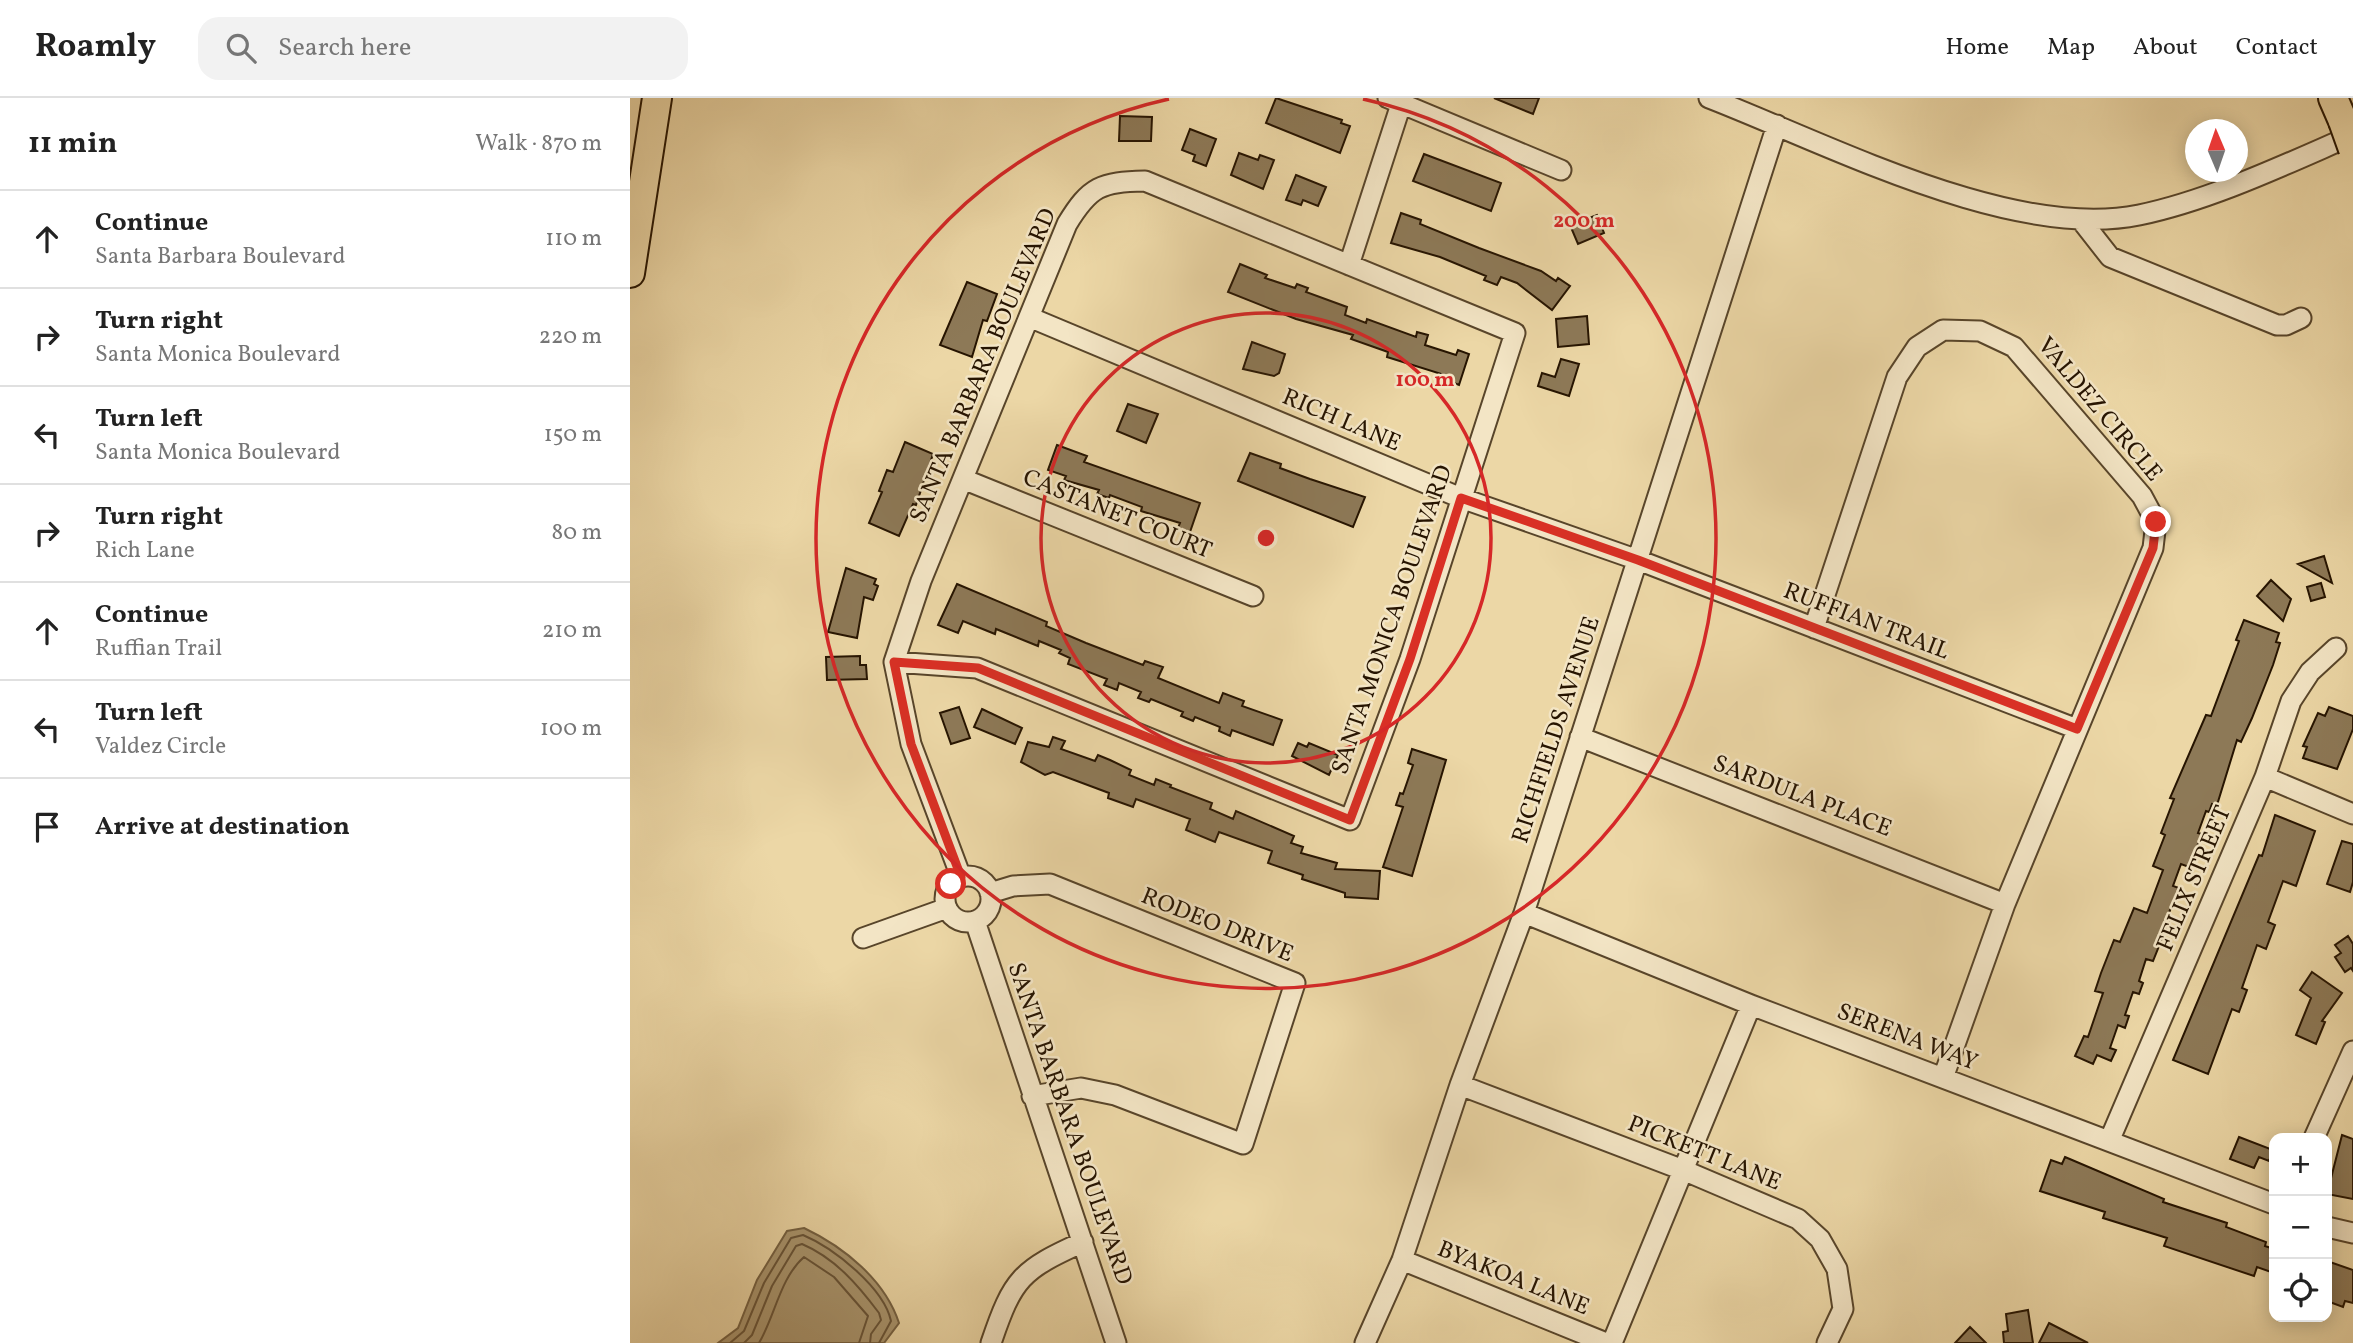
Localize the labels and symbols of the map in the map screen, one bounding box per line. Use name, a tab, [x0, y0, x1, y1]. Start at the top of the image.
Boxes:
north arrow	[2185, 119, 2248, 182]
street label: SANTA BARBARA BOULEVARD	[902, 203, 1066, 529]
text: 200 m	[1553, 207, 1615, 236]
street label: VALDEZ CIRCLE	[2028, 330, 2170, 490]
text: 100 m	[1395, 366, 1455, 395]
street label: RICH LANE	[1276, 381, 1406, 461]
street label: SANTA MONICA BOULEVARD	[1324, 461, 1462, 779]
street label: CASTANET COURT	[1017, 462, 1217, 568]
route end	[2140, 506, 2171, 537]
centre of rings	[1254, 526, 1278, 550]
street label: RUFFIAN TRAIL	[1778, 575, 1954, 669]
street label: RICHFIELDS AVENUE	[1504, 612, 1610, 848]
street label: SARDULA PLACE	[1708, 747, 1896, 847]
street label: FELIX STREET	[2149, 801, 2241, 957]
route start	[935, 868, 966, 899]
street label: RODEO DRIVE	[1136, 880, 1298, 972]
street label: SANTA BARBARA BOULEVARD	[998, 958, 1140, 1290]
street label: SERENA WAY	[1832, 996, 1982, 1080]
street label: PICKETT LANE	[1622, 1108, 1786, 1200]
street label: BYAKOA LANE	[1432, 1233, 1594, 1325]

